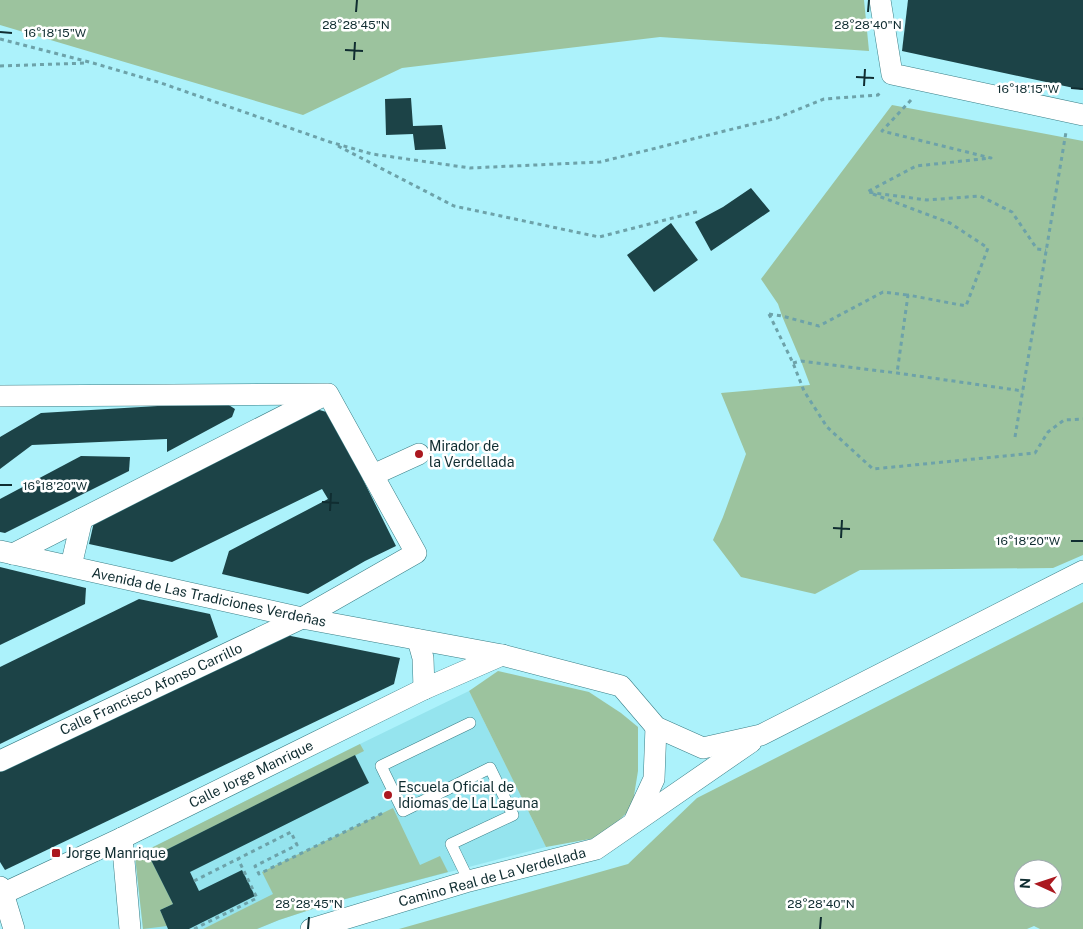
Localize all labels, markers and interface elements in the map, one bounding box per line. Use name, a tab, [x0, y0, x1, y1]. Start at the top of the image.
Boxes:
text: 28°28'45"N	[322, 18, 390, 32]
text: 28°28'40"N	[834, 18, 902, 32]
text: 16°18'15"W	[24, 26, 87, 40]
text: 16°18'15"W	[997, 82, 1060, 96]
place label: Mirador de la Verdellada	[429, 438, 514, 470]
marker: Mirador de la Verdellada	[413, 448, 425, 460]
text: 16°18'20"W	[23, 479, 88, 493]
text: 16°18'20"W	[996, 534, 1061, 548]
street label: Avenida de Las Tradiciones Verdeñas	[90, 564, 328, 630]
street label: Calle Francisco Afonso Carrillo	[57, 640, 245, 738]
street label: Calle Jorge Manrique	[186, 737, 316, 811]
place label: Escuela Oficial de Idiomas de La Laguna	[398, 779, 538, 811]
marker: Escuela Oficial de Idiomas de La Laguna	[382, 789, 394, 801]
street label: Camino Real de La Verdellada	[397, 844, 587, 910]
place label: Jorge Manrique	[66, 845, 166, 861]
marker: Jorge Manrique	[50, 847, 62, 859]
north arrow	[1013, 859, 1063, 909]
text: N	[1017, 877, 1033, 889]
text: 28°28'45"N	[275, 897, 343, 911]
text: 28°28'40"N	[787, 897, 855, 911]

